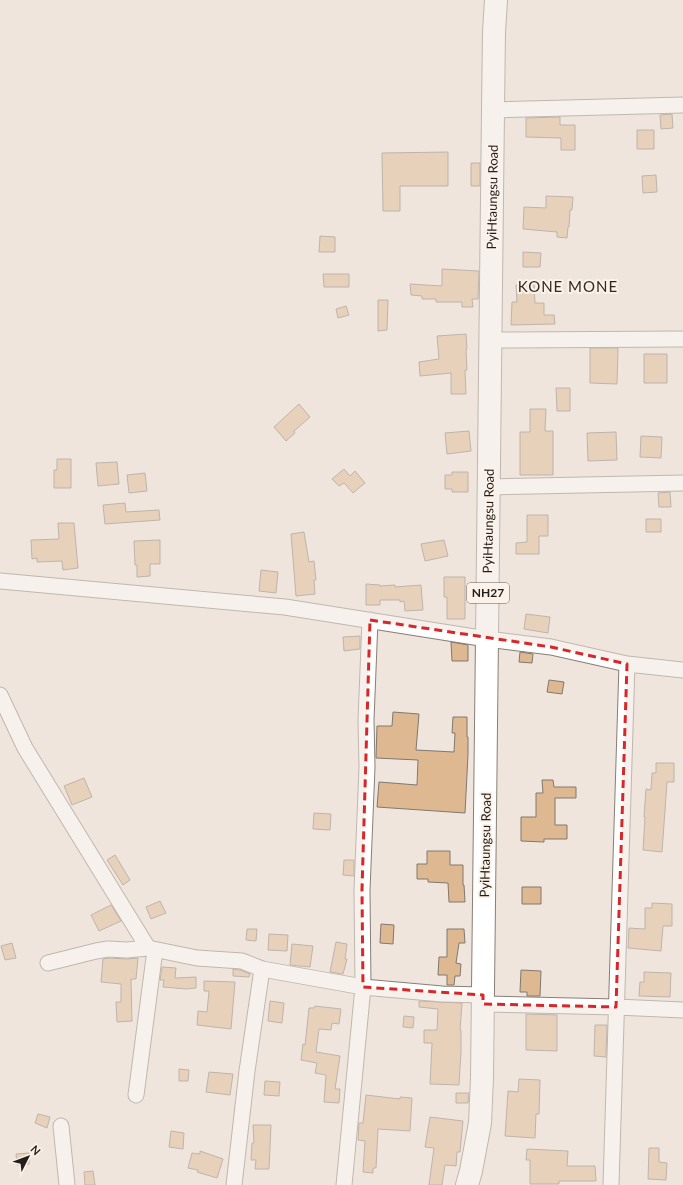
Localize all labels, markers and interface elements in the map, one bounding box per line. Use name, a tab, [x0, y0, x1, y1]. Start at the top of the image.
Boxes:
street label: PyiHtaungsu Road	[483, 145, 501, 249]
district label: KONE MONE	[518, 277, 618, 295]
street label: PyiHtaungsu Road	[479, 469, 497, 573]
road number: NH27	[467, 583, 509, 603]
street label: PyiHtaungsu Road	[476, 793, 494, 897]
north arrow	[8, 1137, 48, 1177]
text: N	[28, 1142, 43, 1157]

